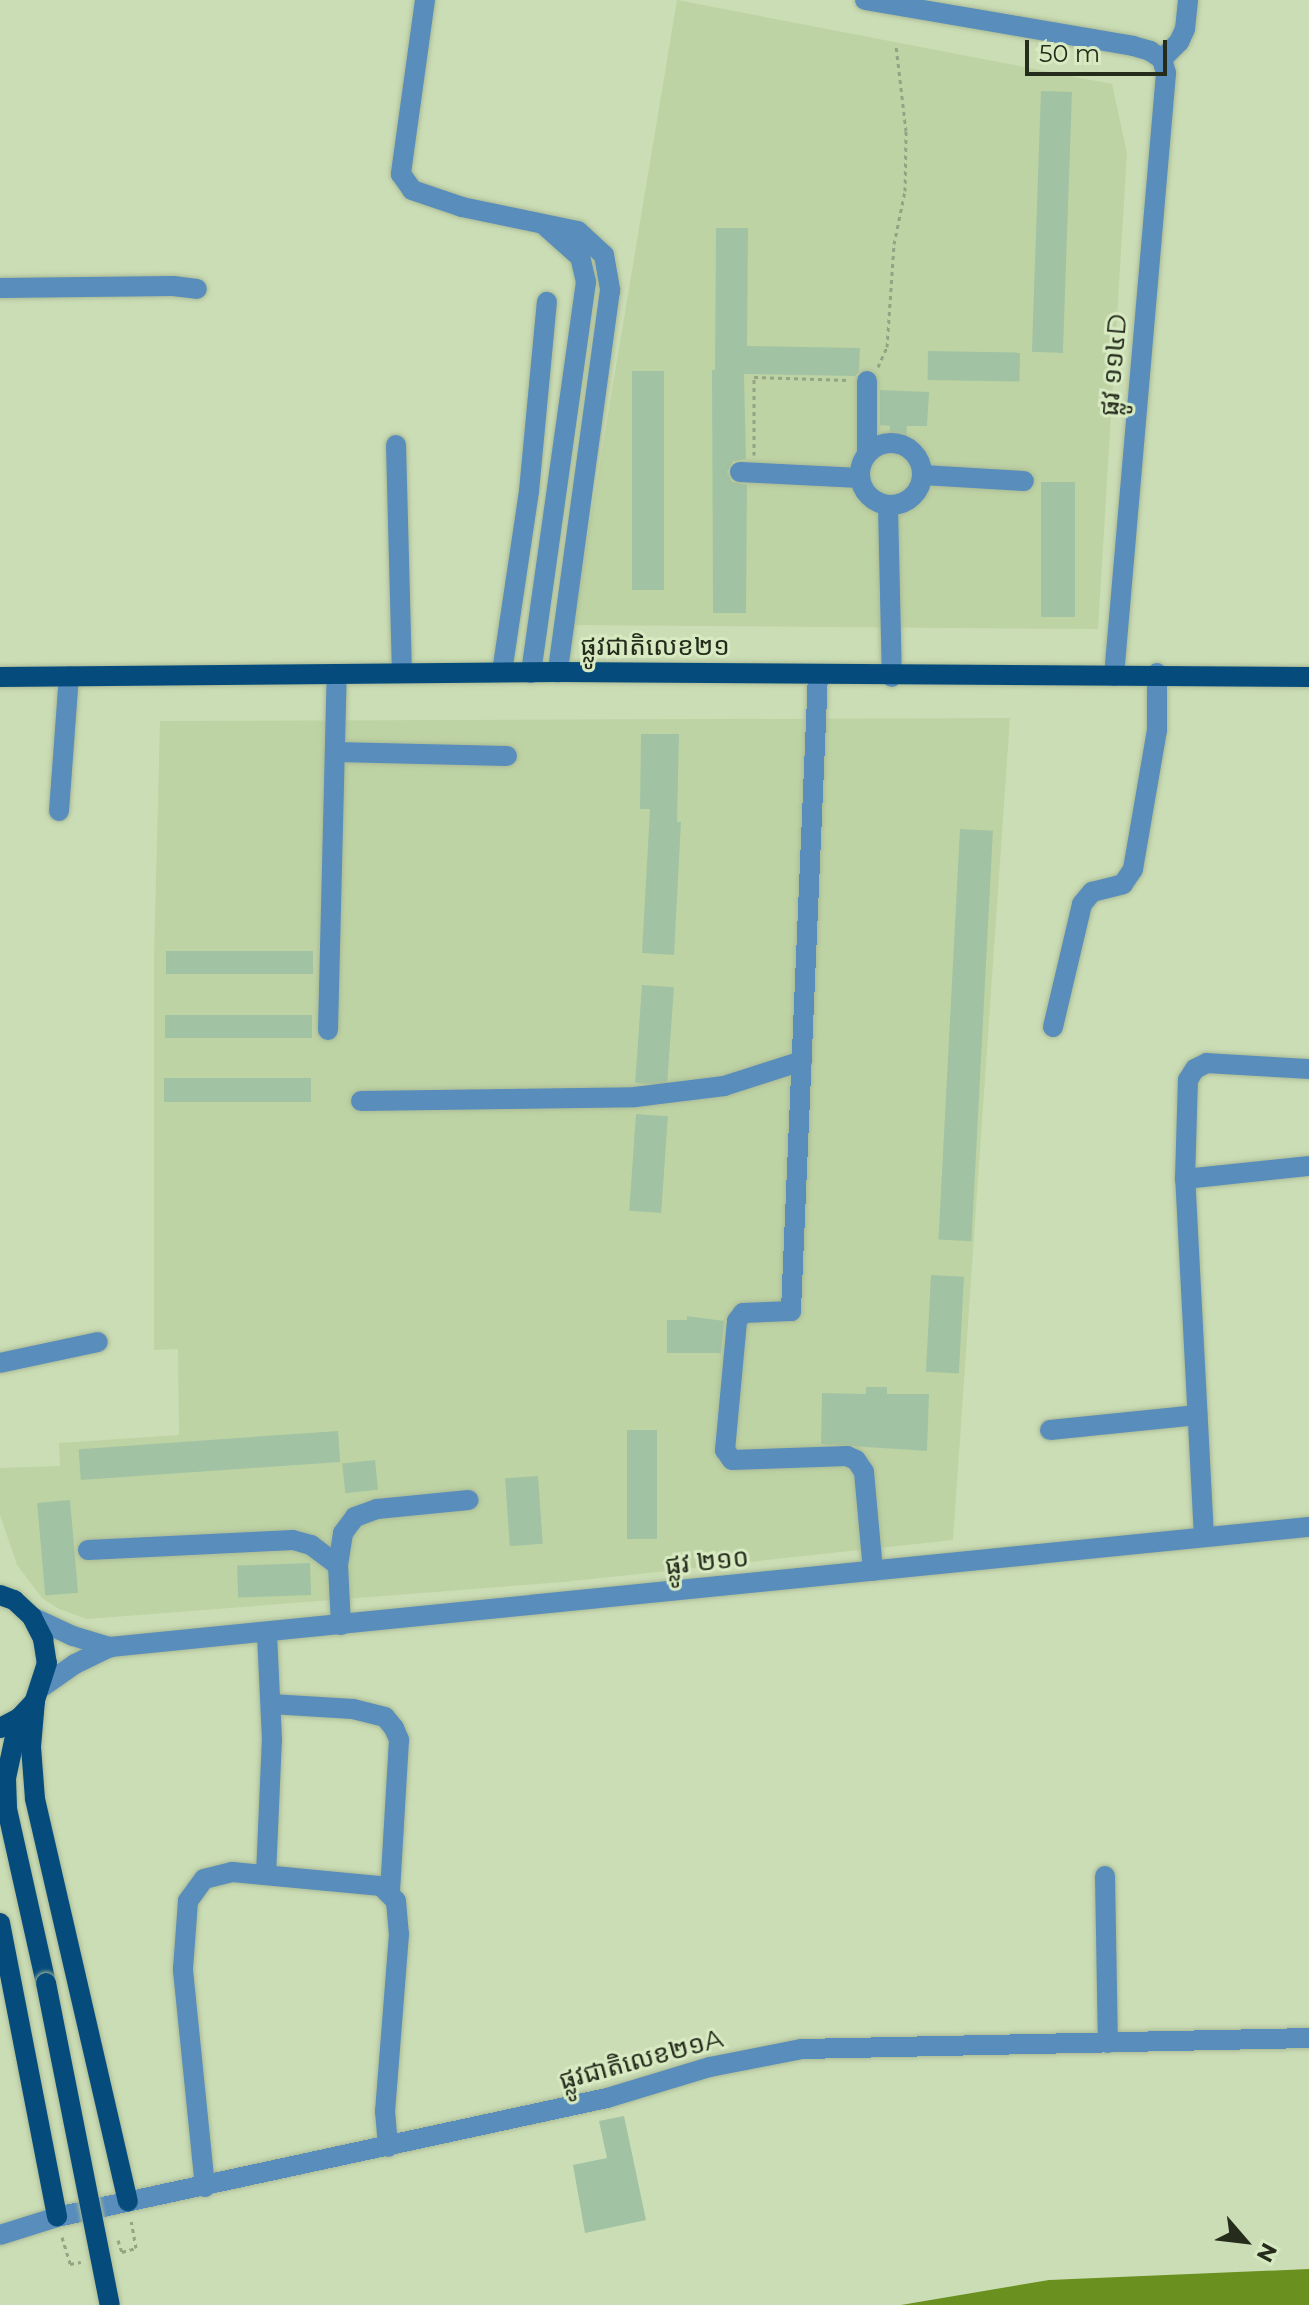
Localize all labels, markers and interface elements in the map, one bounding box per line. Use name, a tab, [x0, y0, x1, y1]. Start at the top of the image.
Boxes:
scale bar	[1029, 24, 1171, 74]
text: 50 m	[1039, 39, 1100, 68]
street label: ផ្លូវ ១១៤D	[1094, 312, 1134, 418]
street label: ផ្លូវជាតិលេខ២១	[580, 631, 730, 663]
street label: ផ្លូវ ២១០	[663, 1542, 751, 1582]
street label: ផ្លូវជាតិលេខ២១A	[556, 2023, 726, 2097]
north arrow	[1205, 2201, 1285, 2281]
text: N	[1251, 2238, 1283, 2267]

